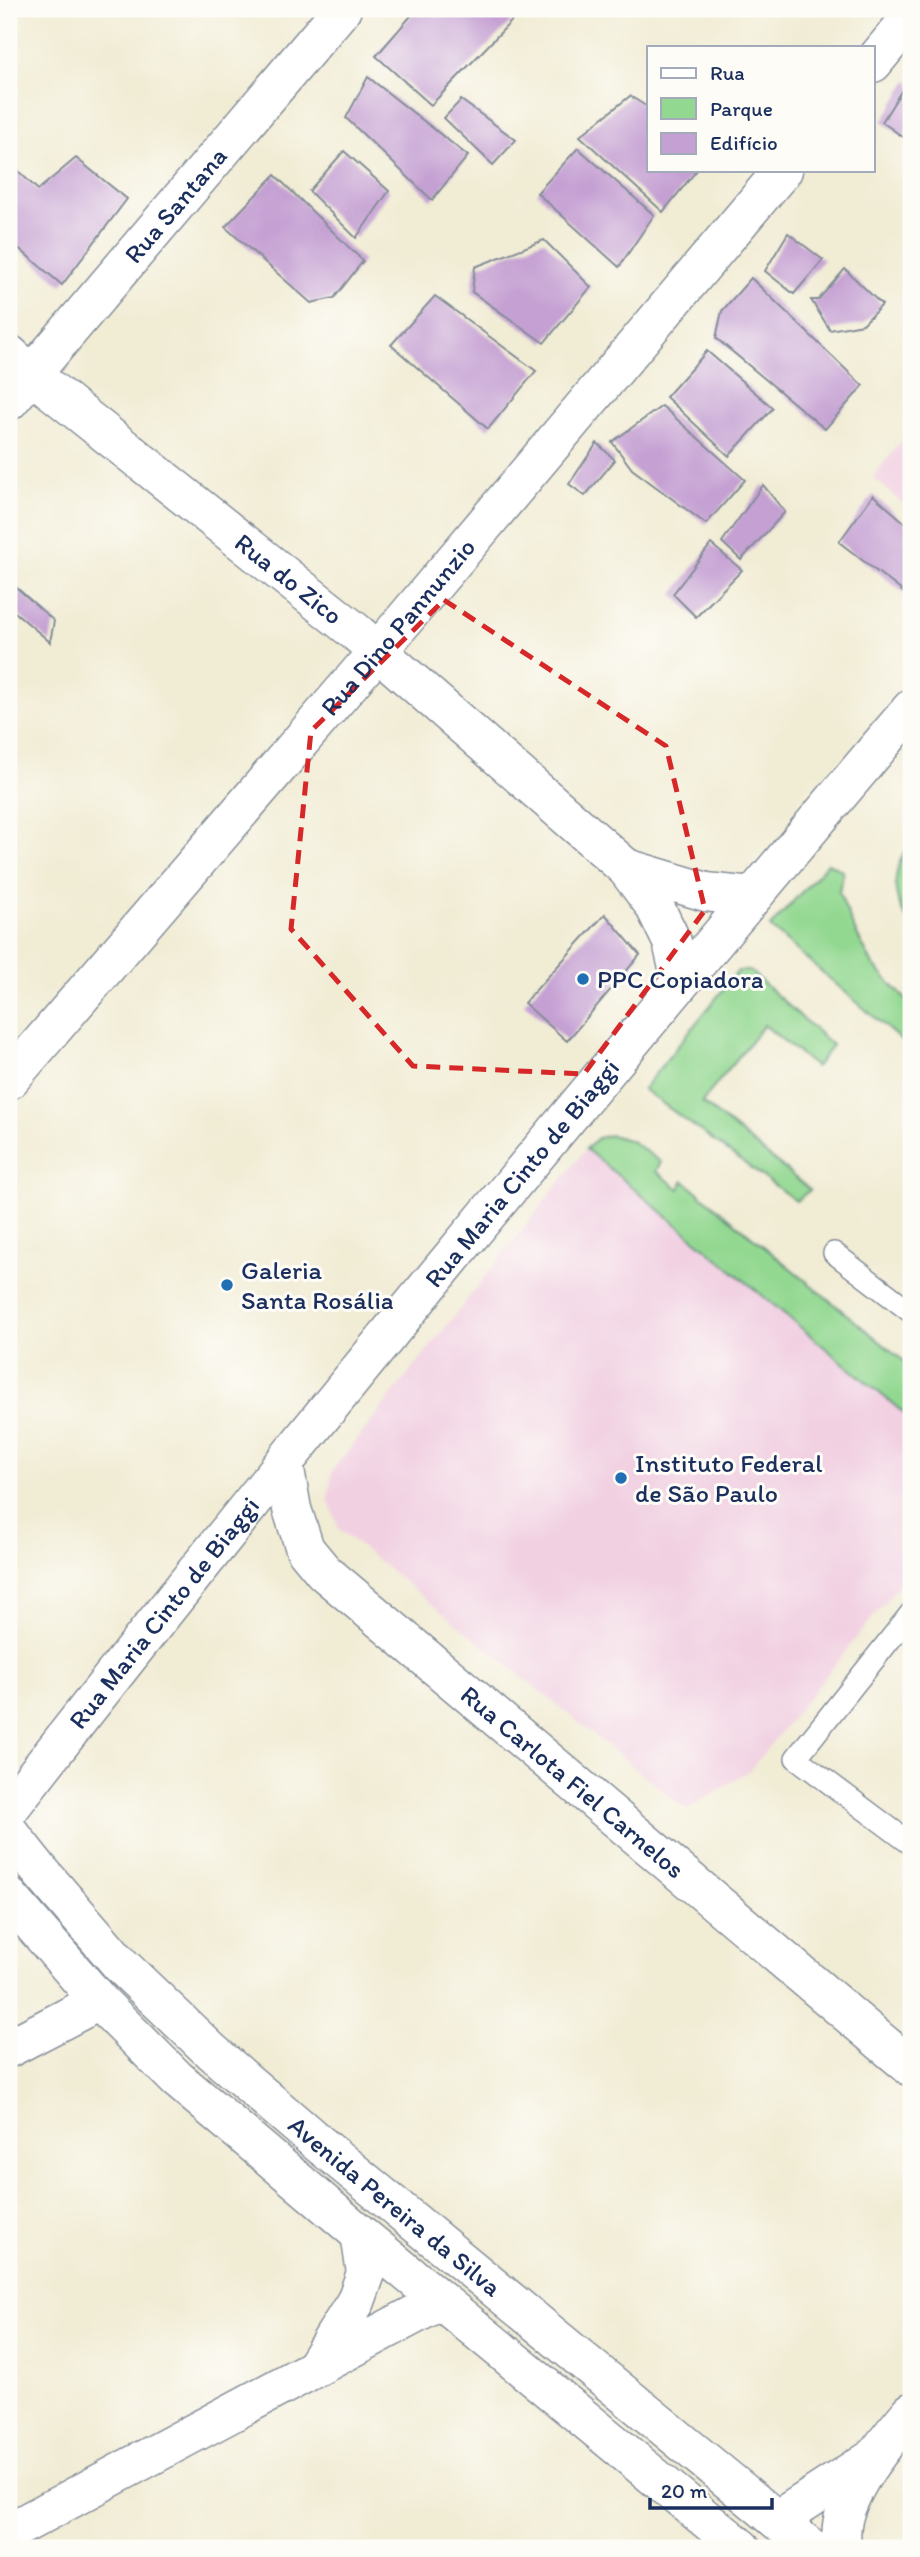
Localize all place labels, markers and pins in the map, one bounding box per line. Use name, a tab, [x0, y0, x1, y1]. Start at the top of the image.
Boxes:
place label: PPC Copiadora	[597, 963, 764, 995]
marker: PPC Copiadora	[575, 971, 591, 987]
place label: Galeria Santa Rosália	[241, 1254, 394, 1316]
marker: Galeria Santa Rosália	[219, 1277, 235, 1293]
place label: Instituto Federal de São Paulo	[635, 1447, 823, 1509]
marker: Instituto Federal de São Paulo	[613, 1470, 629, 1486]

